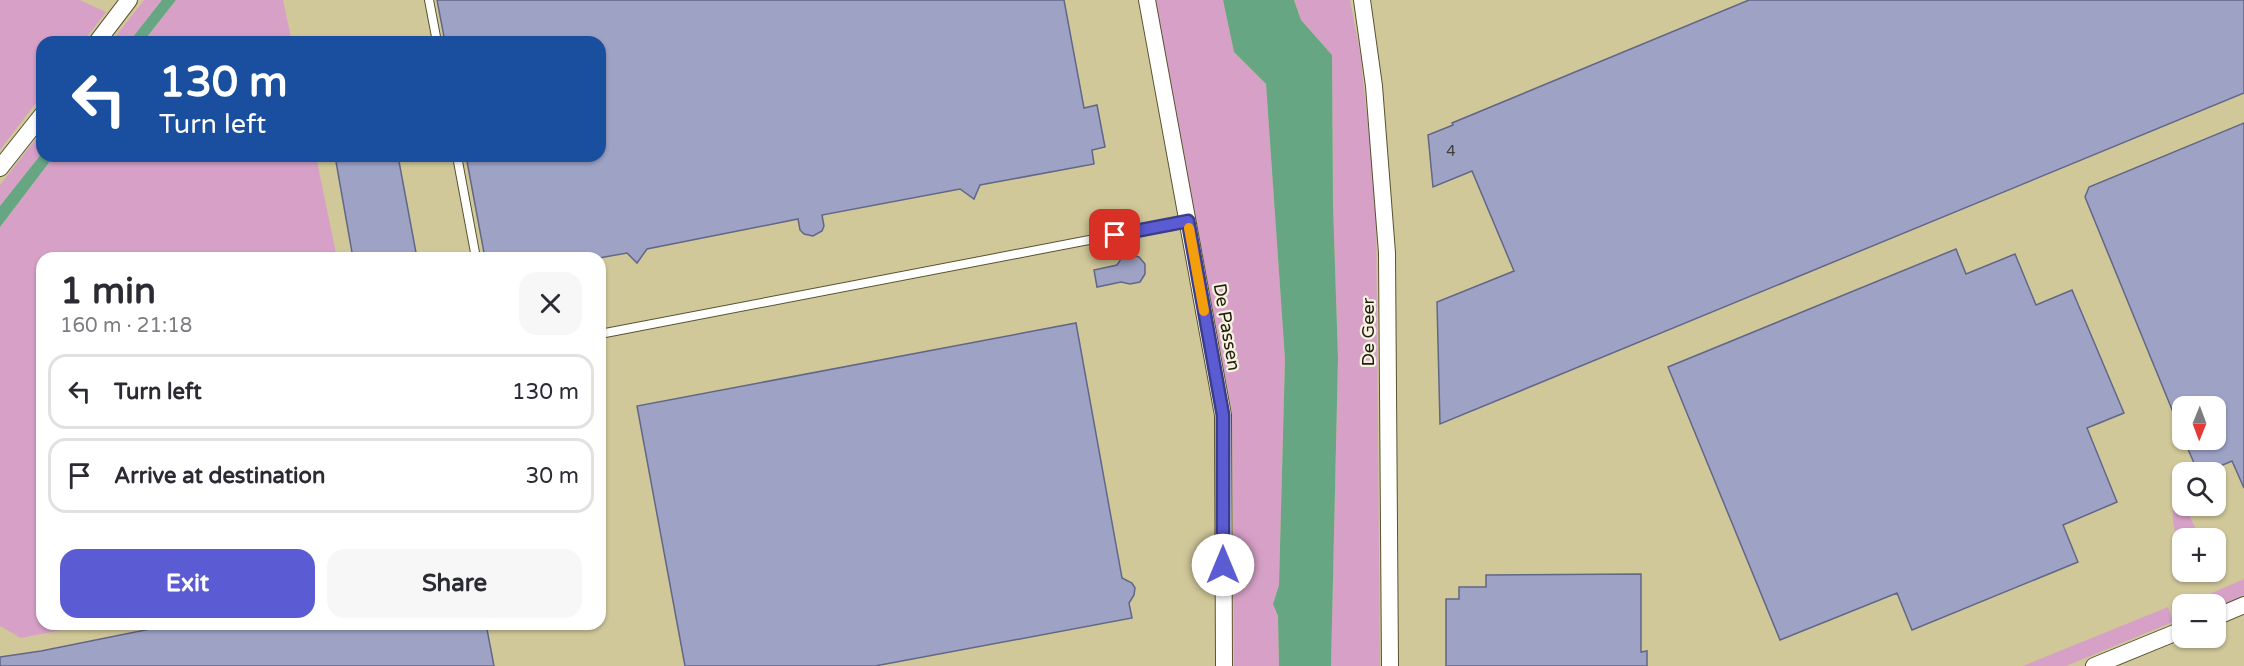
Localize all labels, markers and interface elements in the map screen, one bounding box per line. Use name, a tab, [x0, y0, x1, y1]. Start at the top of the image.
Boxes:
text: 130 m	[159, 57, 288, 108]
icon: left	[60, 60, 138, 138]
text: Turn left	[159, 108, 266, 141]
house number: 4	[1446, 142, 1456, 160]
pin	[1089, 209, 1140, 260]
icon: arrive	[1098, 218, 1131, 251]
text: 1 min	[60, 270, 156, 313]
button: close	[519, 272, 582, 335]
street label: De Passen	[1209, 282, 1245, 372]
street label: De Geer	[1357, 297, 1379, 366]
text: 160 m · 21:18	[60, 314, 192, 338]
icon: left	[63, 375, 96, 408]
text: Turn left	[114, 379, 202, 405]
text: 130 m	[512, 379, 579, 405]
north arrow	[2172, 396, 2226, 450]
map controls	[2172, 396, 2226, 648]
icon: arrive	[63, 459, 96, 492]
button: search	[2172, 462, 2226, 516]
text: Arrive at destination	[114, 463, 325, 489]
text: 30 m	[525, 463, 579, 489]
button: +	[2172, 528, 2226, 582]
position arrow	[1191, 533, 1255, 597]
button: Exit	[60, 549, 315, 618]
button: Share	[327, 549, 582, 618]
button: −	[2172, 594, 2226, 648]

